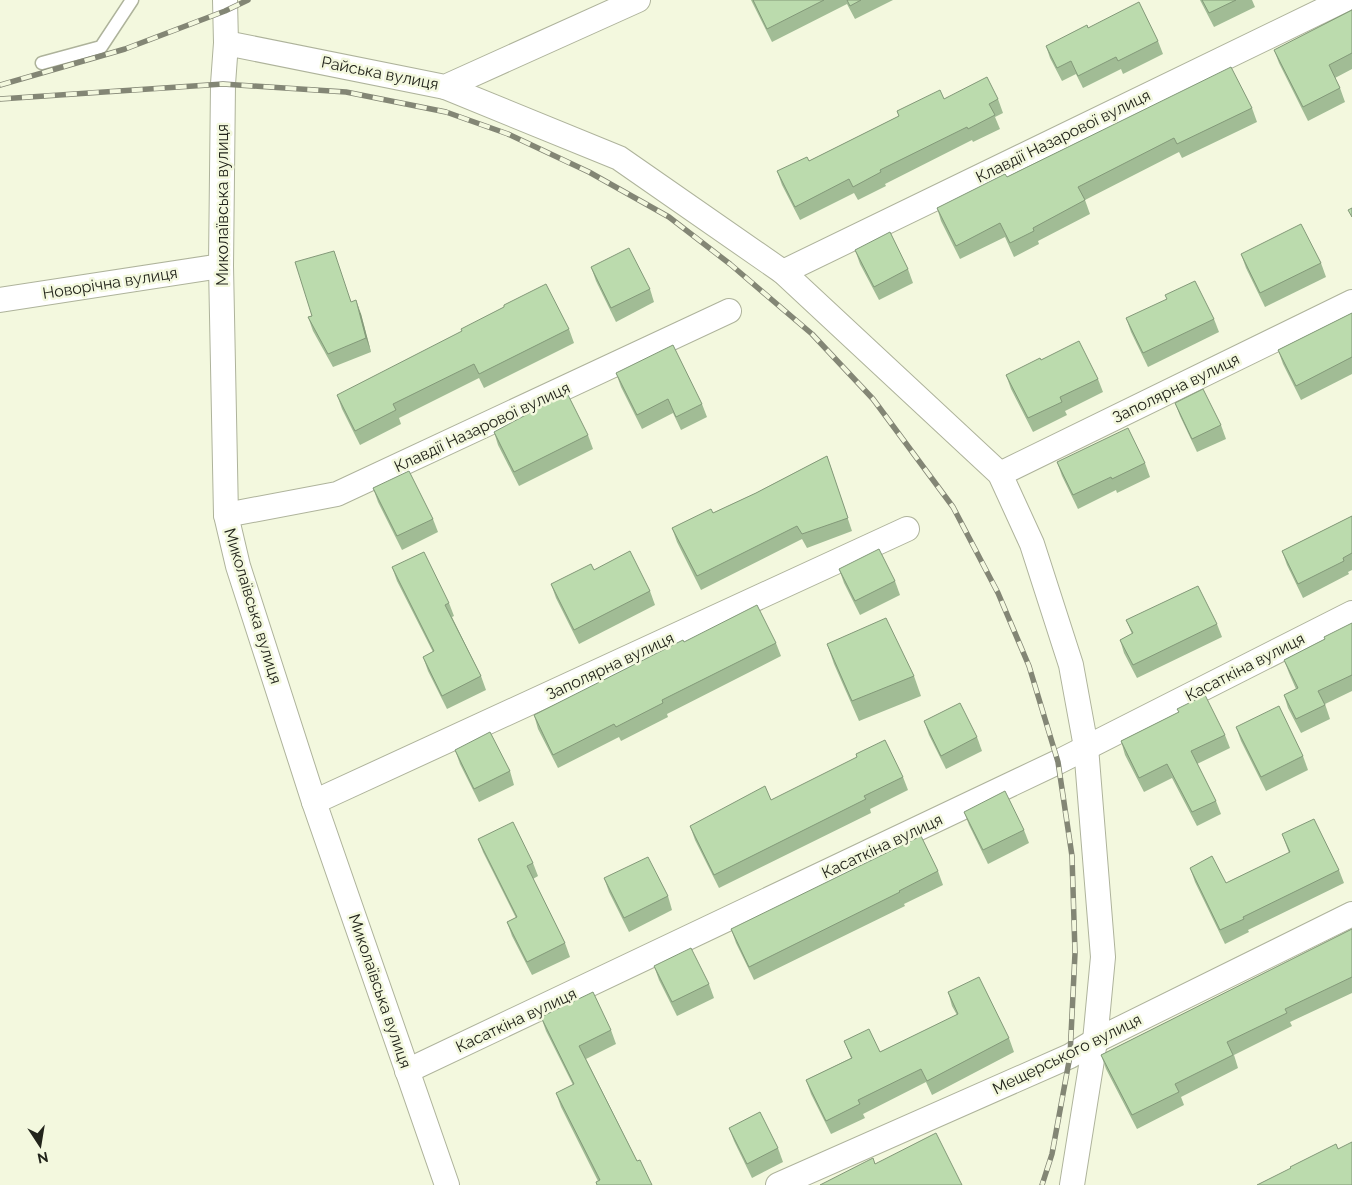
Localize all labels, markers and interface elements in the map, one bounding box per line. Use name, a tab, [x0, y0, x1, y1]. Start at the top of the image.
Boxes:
street label: Райська вулиця	[320, 52, 440, 94]
street label: Клавдії Назарової вулиця	[973, 85, 1153, 187]
street label: Миколаївська вулиця	[213, 124, 232, 286]
street label: Новорічна вулиця	[41, 263, 179, 303]
street label: Заполярна вулиця	[1109, 349, 1243, 427]
street label: Клавдії Назарової вулиця	[391, 378, 573, 476]
street label: Миколаївська вулиця	[220, 526, 286, 686]
street label: Заполярна вулиця	[543, 628, 677, 704]
street label: Касаткіна вулиця	[1182, 629, 1308, 705]
street label: Касаткіна вулиця	[819, 810, 945, 882]
street label: Миколаївська вулиця	[345, 911, 415, 1071]
street label: Касаткіна вулиця	[453, 984, 579, 1056]
street label: Мещерського вулиця	[989, 1010, 1145, 1098]
north arrow	[15, 1120, 65, 1170]
text: N	[36, 1149, 50, 1167]

